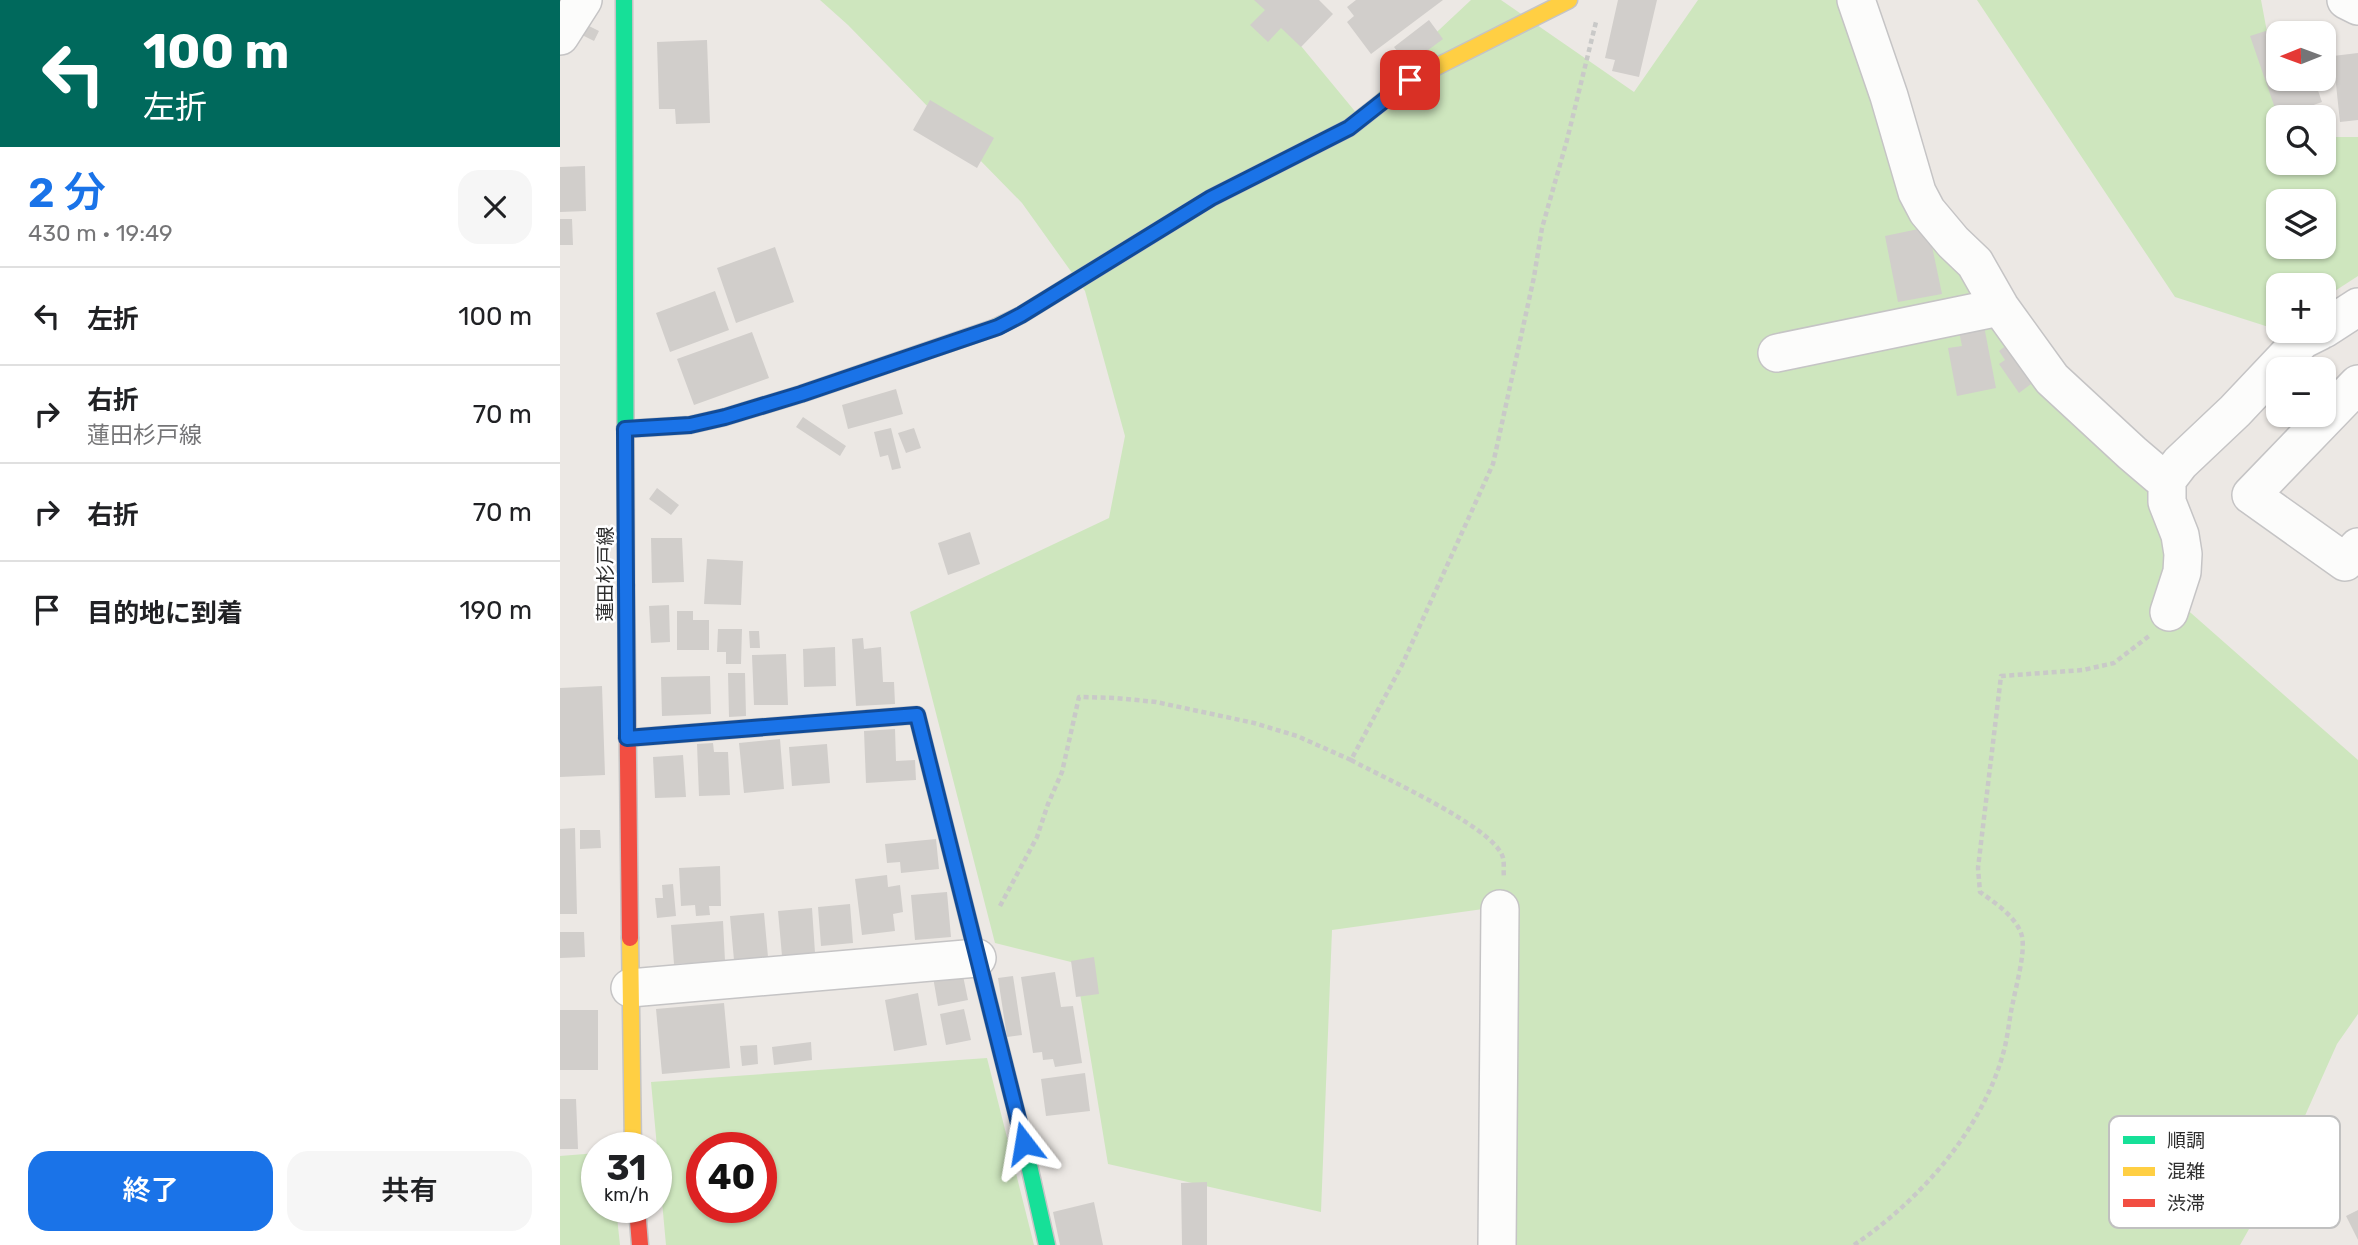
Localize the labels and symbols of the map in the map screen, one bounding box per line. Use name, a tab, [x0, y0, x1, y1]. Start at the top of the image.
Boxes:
north arrow	[2266, 21, 2336, 91]
pin	[1380, 50, 1440, 110]
street label: 蓮田杉戸線	[594, 526, 617, 622]
position arrow	[987, 1106, 1061, 1180]
legend	[2109, 1116, 2340, 1228]
text: 順調	[2167, 1129, 2205, 1152]
speed limit sign: 40	[686, 1132, 777, 1223]
text: 混雑	[2167, 1160, 2205, 1183]
text: 渋滞	[2167, 1192, 2205, 1215]

